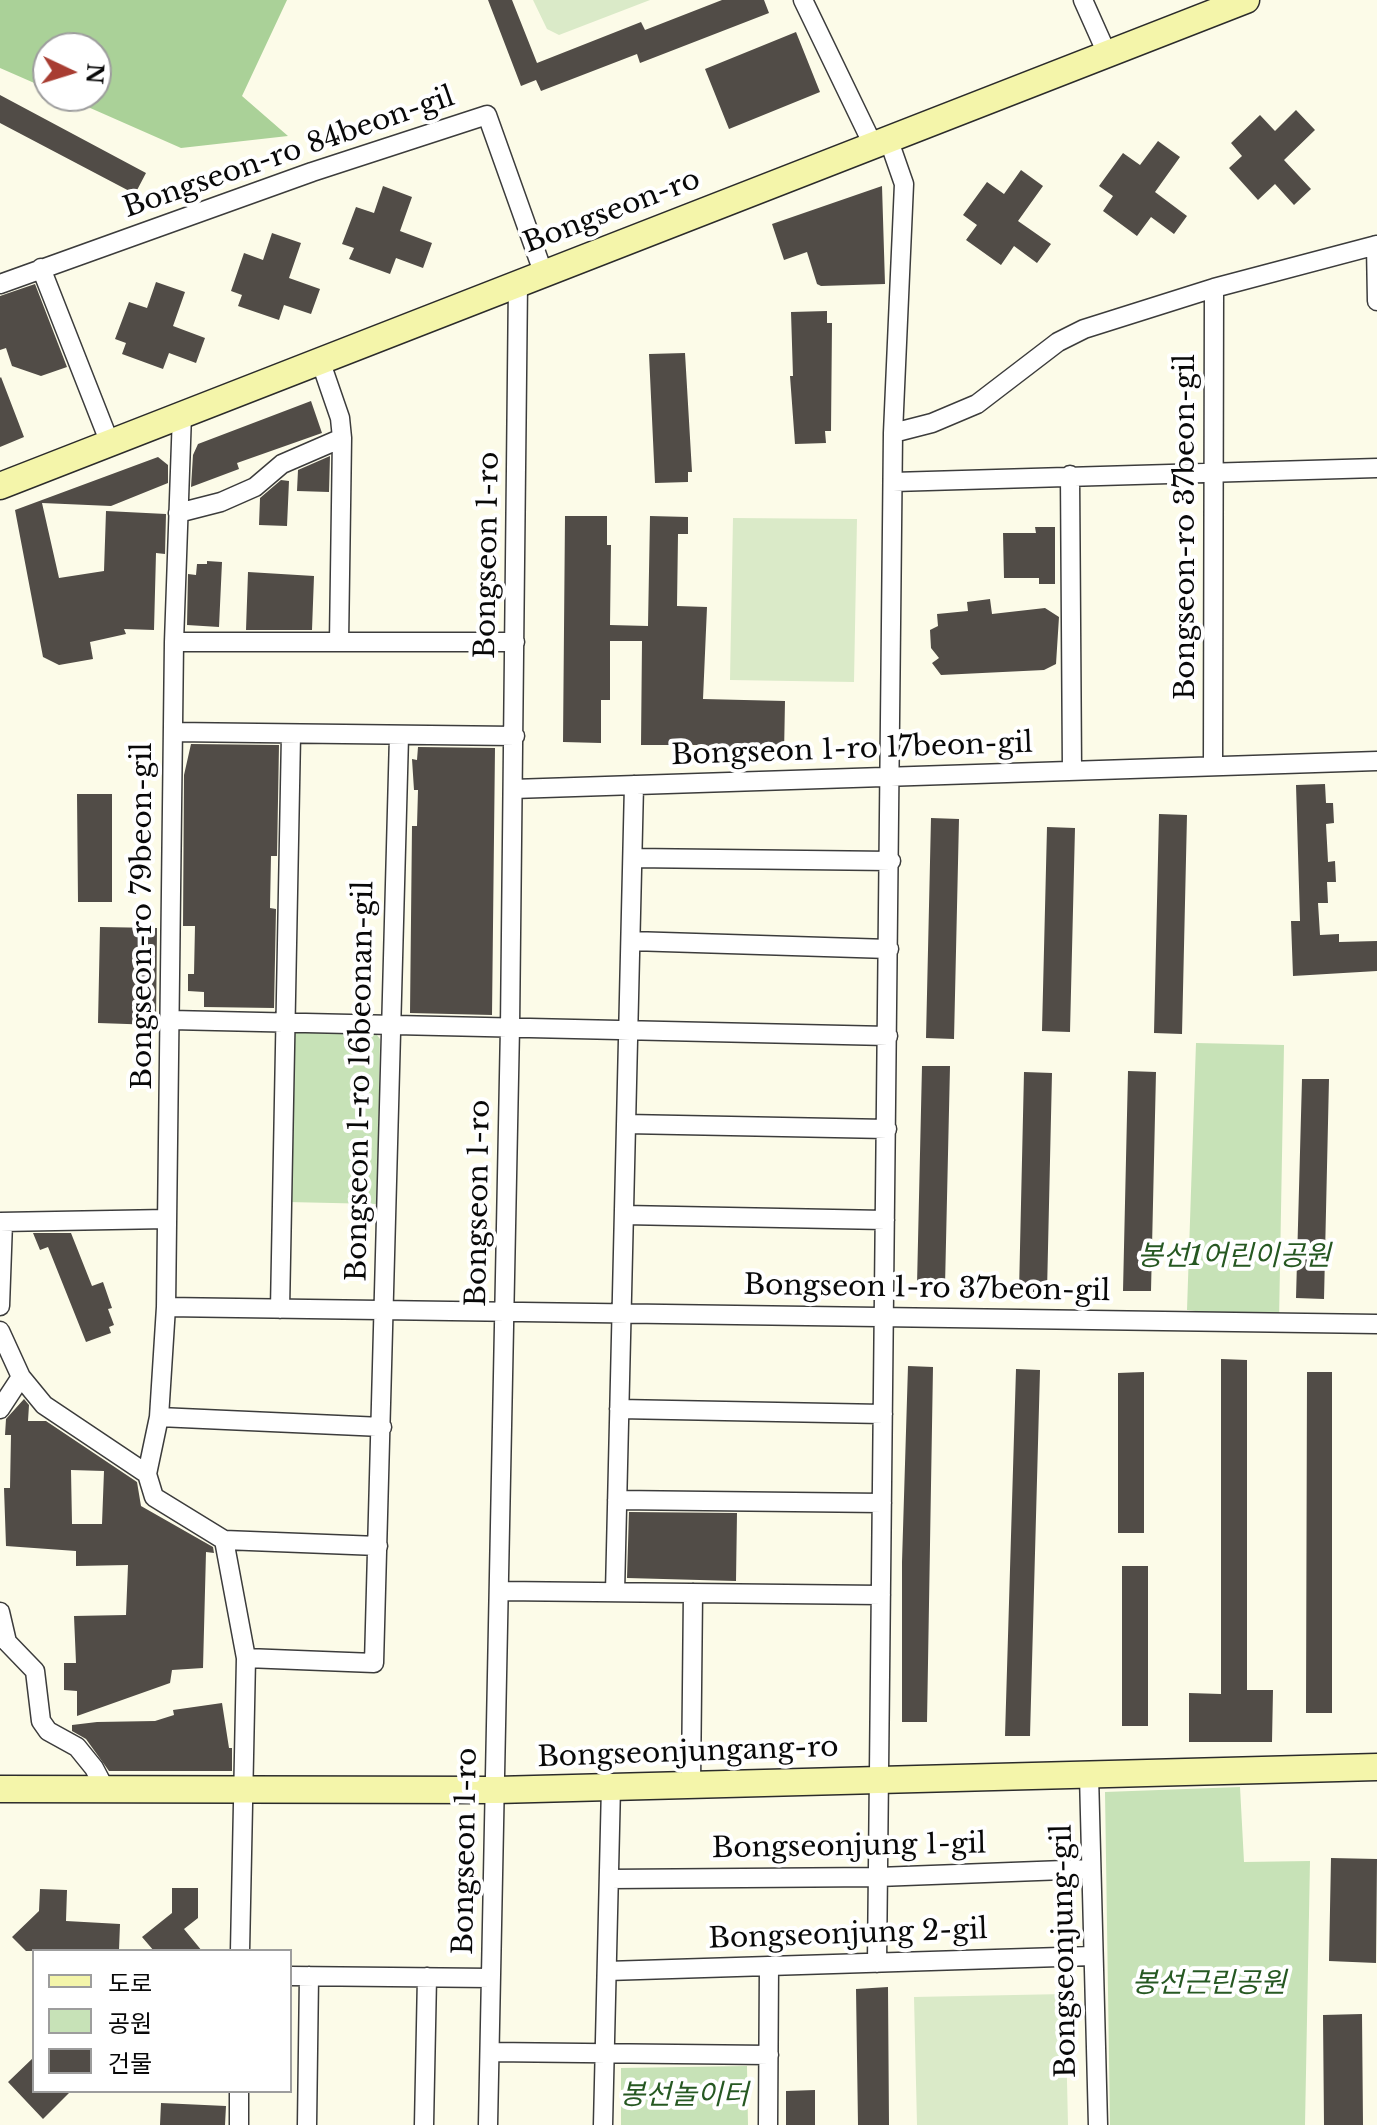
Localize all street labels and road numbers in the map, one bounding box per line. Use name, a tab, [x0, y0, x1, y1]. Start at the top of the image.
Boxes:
street label: Bongseon-ro 84beon-gil	[119, 80, 459, 226]
street label: Bongseon-ro	[519, 163, 705, 261]
street label: Bongseon-ro 37beon-gil	[1169, 354, 1203, 700]
street label: Bongseon 1-ro	[469, 451, 507, 659]
street label: Bongseon 1-ro 17beon-gil	[671, 727, 1033, 773]
street label: Bongseon-ro 79beon-gil	[126, 743, 160, 1089]
street label: Bongseon 1-ro 16beonan-gil	[341, 880, 381, 1282]
street label: Bongseon 1-ro	[460, 1099, 498, 1307]
street label: Bongseon 1-ro 37beon-gil	[743, 1269, 1111, 1309]
street label: Bongseonjungang-ro	[537, 1731, 839, 1775]
street label: Bongseon 1-ro	[447, 1747, 485, 1955]
street label: Bongseonjung-gil	[1046, 1824, 1084, 2078]
street label: Bongseonjung 1-gil	[711, 1828, 987, 1866]
street label: Bongseonjung 2-gil	[708, 1913, 988, 1957]

